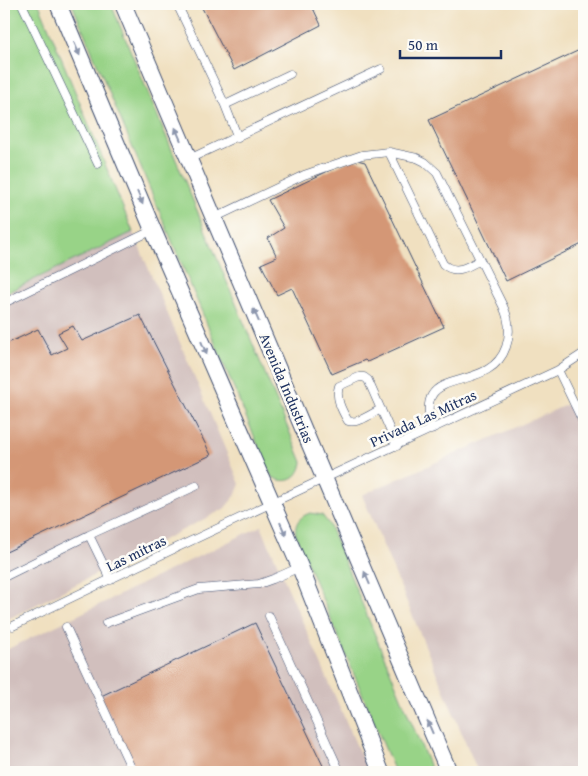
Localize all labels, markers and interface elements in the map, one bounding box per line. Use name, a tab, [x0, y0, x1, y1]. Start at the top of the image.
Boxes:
scale bar	[400, 28, 502, 60]
text: 50 m	[408, 34, 439, 55]
one-way arrow	[73, 42, 81, 56]
one-way arrow	[174, 127, 182, 141]
one-way arrow	[136, 191, 144, 205]
one-way arrow	[252, 307, 260, 322]
street label: Avenida Industrias	[254, 330, 320, 446]
one-way arrow	[201, 341, 209, 355]
street label: Privada Las Mitras	[366, 384, 480, 452]
one-way arrow	[279, 522, 287, 536]
street label: Las mitras	[102, 529, 170, 577]
one-way arrow	[363, 570, 371, 585]
one-way arrow	[426, 720, 434, 734]

